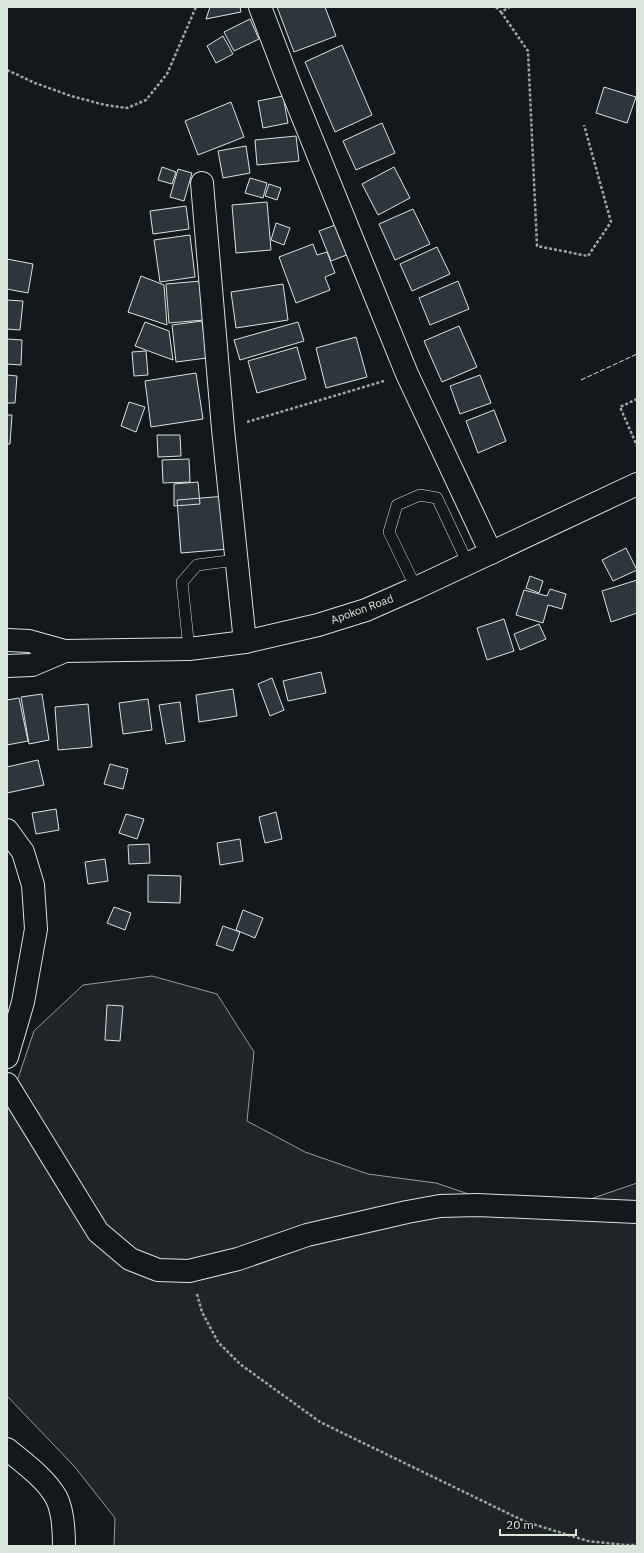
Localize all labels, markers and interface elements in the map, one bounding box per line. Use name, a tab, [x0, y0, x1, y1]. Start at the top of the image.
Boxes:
street label: Apokon Road	[329, 591, 395, 627]
scale bar	[500, 1511, 576, 1537]
text: 20 m	[506, 1517, 534, 1532]

